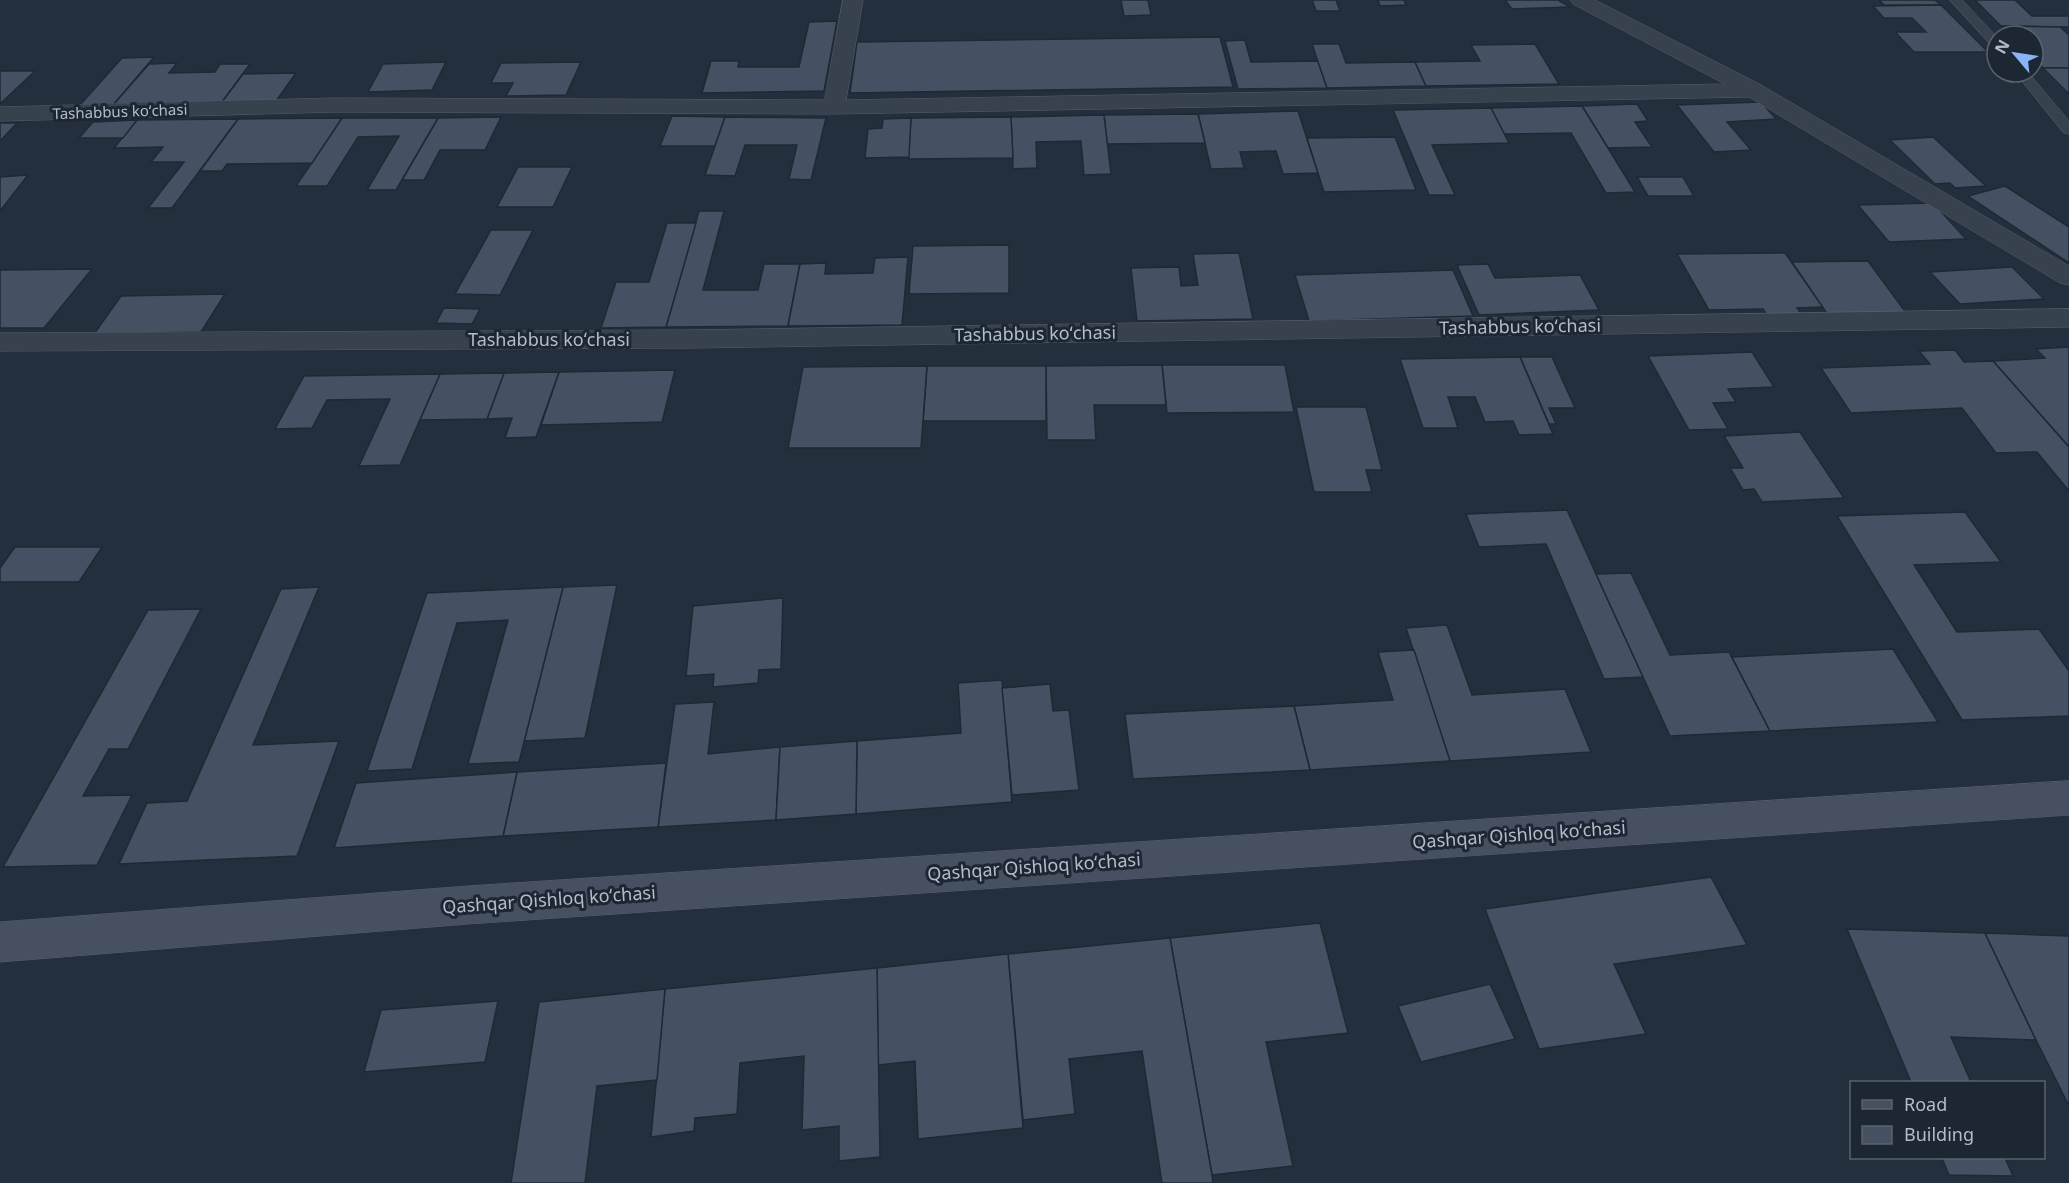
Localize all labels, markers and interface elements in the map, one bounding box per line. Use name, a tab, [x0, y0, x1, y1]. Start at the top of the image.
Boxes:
north arrow	[1985, 24, 2045, 84]
text: N	[1989, 36, 2015, 58]
street label: Tashabbus koʻchasi	[52, 99, 188, 123]
street label: Tashabbus koʻchasi	[1439, 313, 1601, 339]
street label: Tashabbus koʻchasi	[954, 320, 1116, 346]
street label: Tashabbus koʻchasi	[468, 327, 630, 351]
street label: Qashqar Qishloq koʻchasi	[1412, 815, 1626, 853]
street label: Qashqar Qishloq koʻchasi	[927, 847, 1141, 885]
street label: Qashqar Qishloq koʻchasi	[442, 880, 656, 918]
legend	[1850, 1081, 2045, 1159]
text: Road	[1904, 1092, 1947, 1116]
text: Building	[1904, 1122, 1974, 1146]

